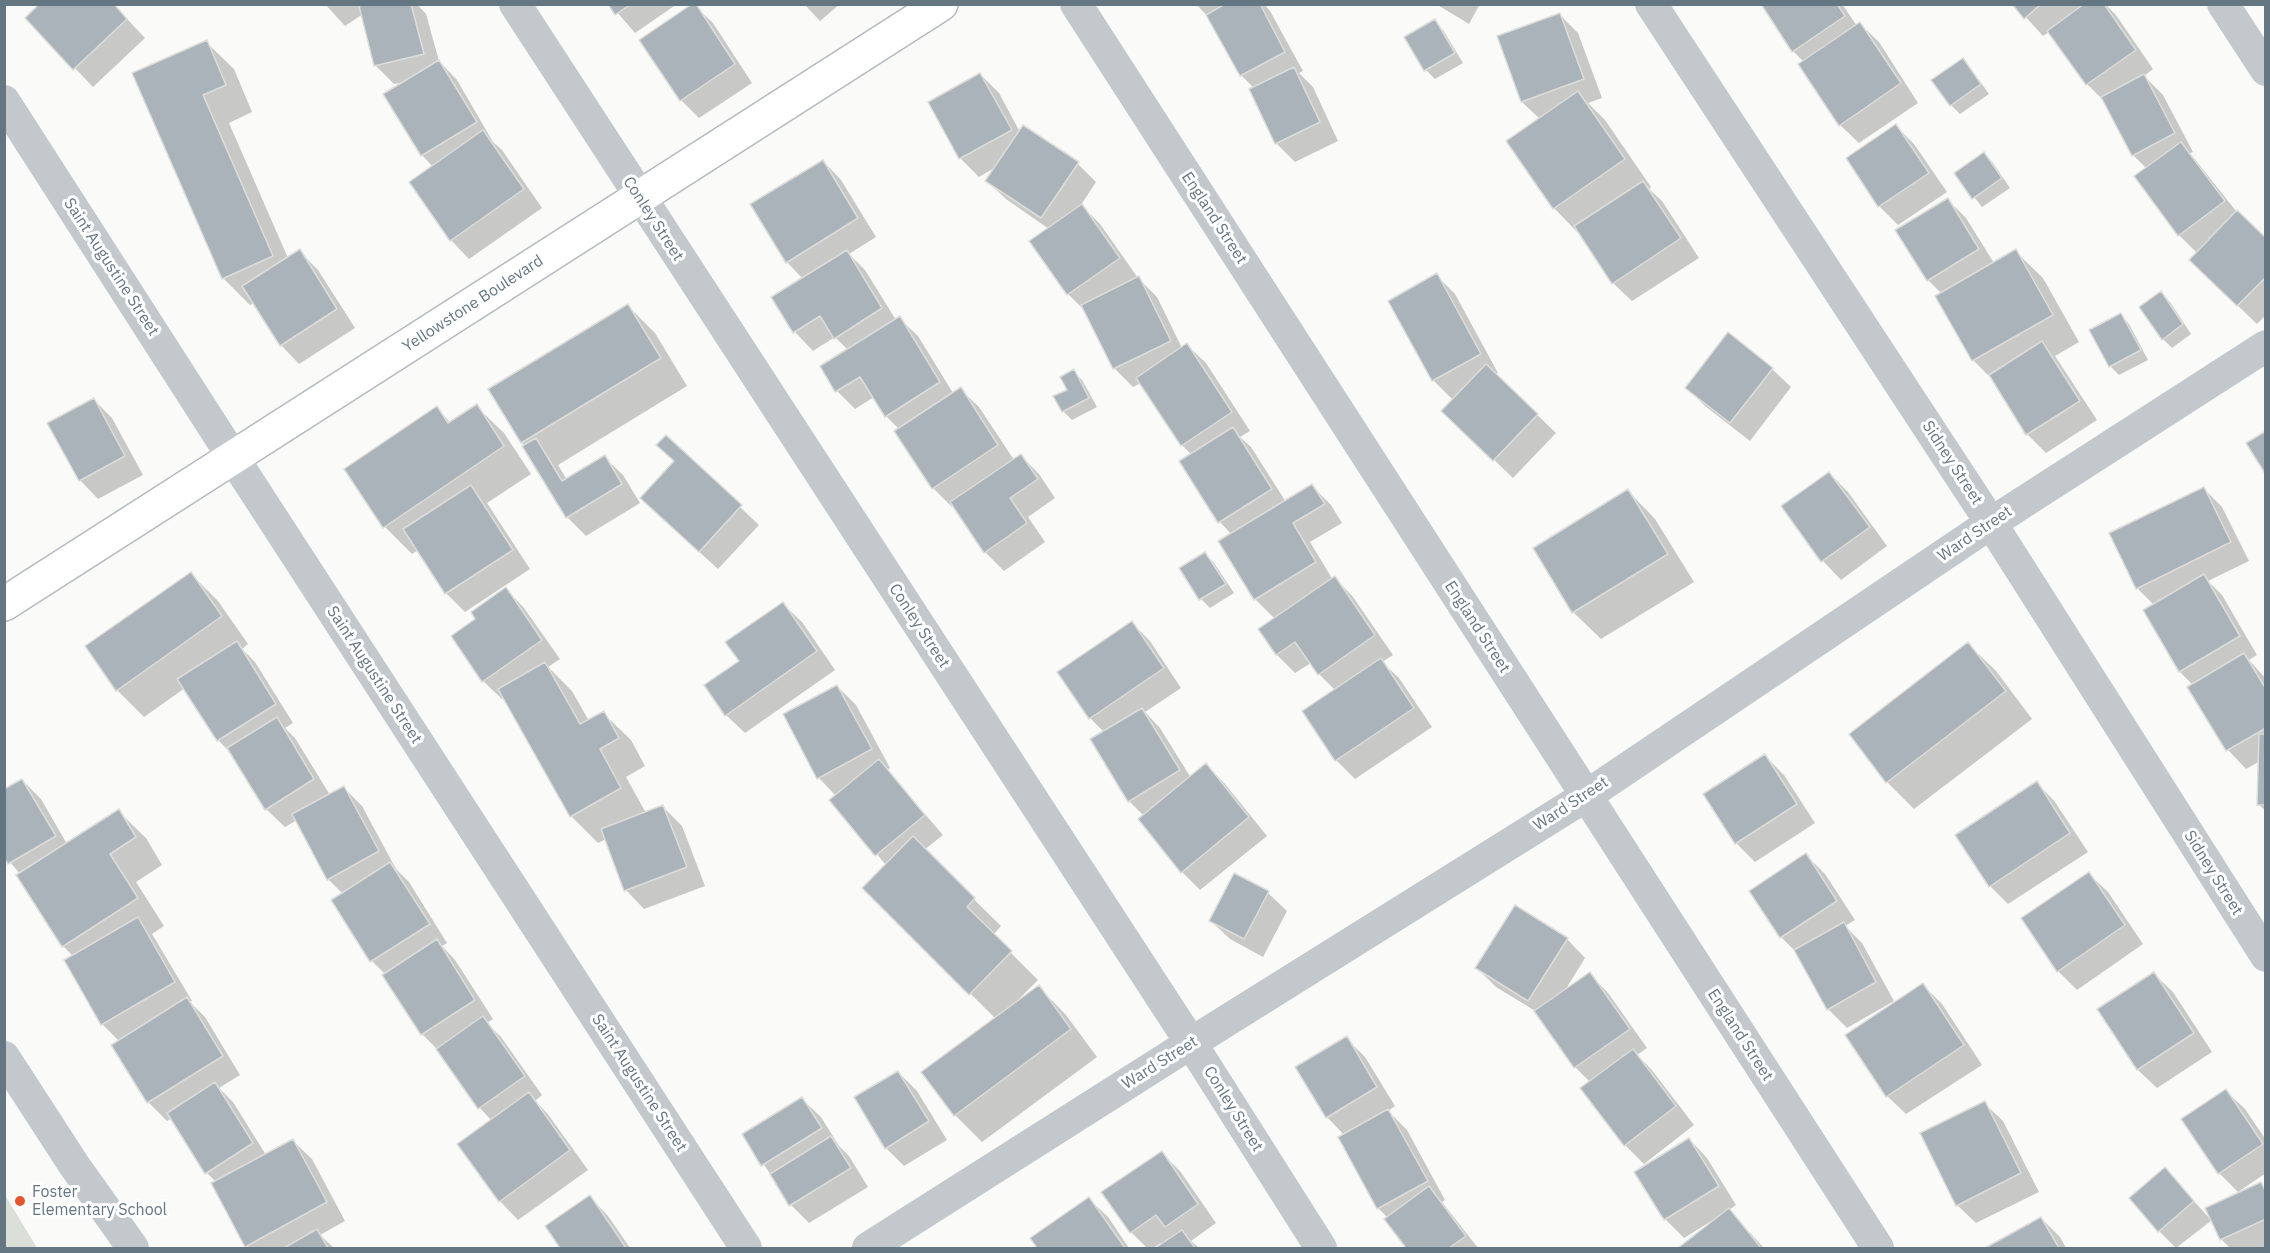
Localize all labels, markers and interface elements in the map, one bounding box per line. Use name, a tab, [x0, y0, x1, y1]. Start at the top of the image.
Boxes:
street label: England Street	[1177, 168, 1251, 268]
street label: Conley Street	[619, 173, 687, 265]
street label: Saint Augustine Street	[59, 195, 163, 339]
street label: Yellowstone Boulevard	[399, 251, 547, 357]
street label: Sidney Street	[1918, 418, 1986, 508]
street label: Ward Street	[1934, 502, 2016, 566]
street label: England Street	[1440, 577, 1514, 677]
street label: Conley Street	[885, 580, 953, 672]
street label: Saint Augustine Street	[322, 603, 426, 747]
street label: Ward Street	[1530, 773, 1612, 835]
street label: Sidney Street	[2179, 827, 2247, 919]
street label: England Street	[1703, 985, 1777, 1085]
street label: Saint Augustine Street	[587, 1011, 691, 1155]
street label: Ward Street	[1119, 1032, 1201, 1094]
street label: Conley Street	[1199, 1063, 1267, 1155]
place label: Foster Elementary School	[32, 1182, 167, 1220]
marker: Foster Elementary School	[13, 1194, 27, 1208]

